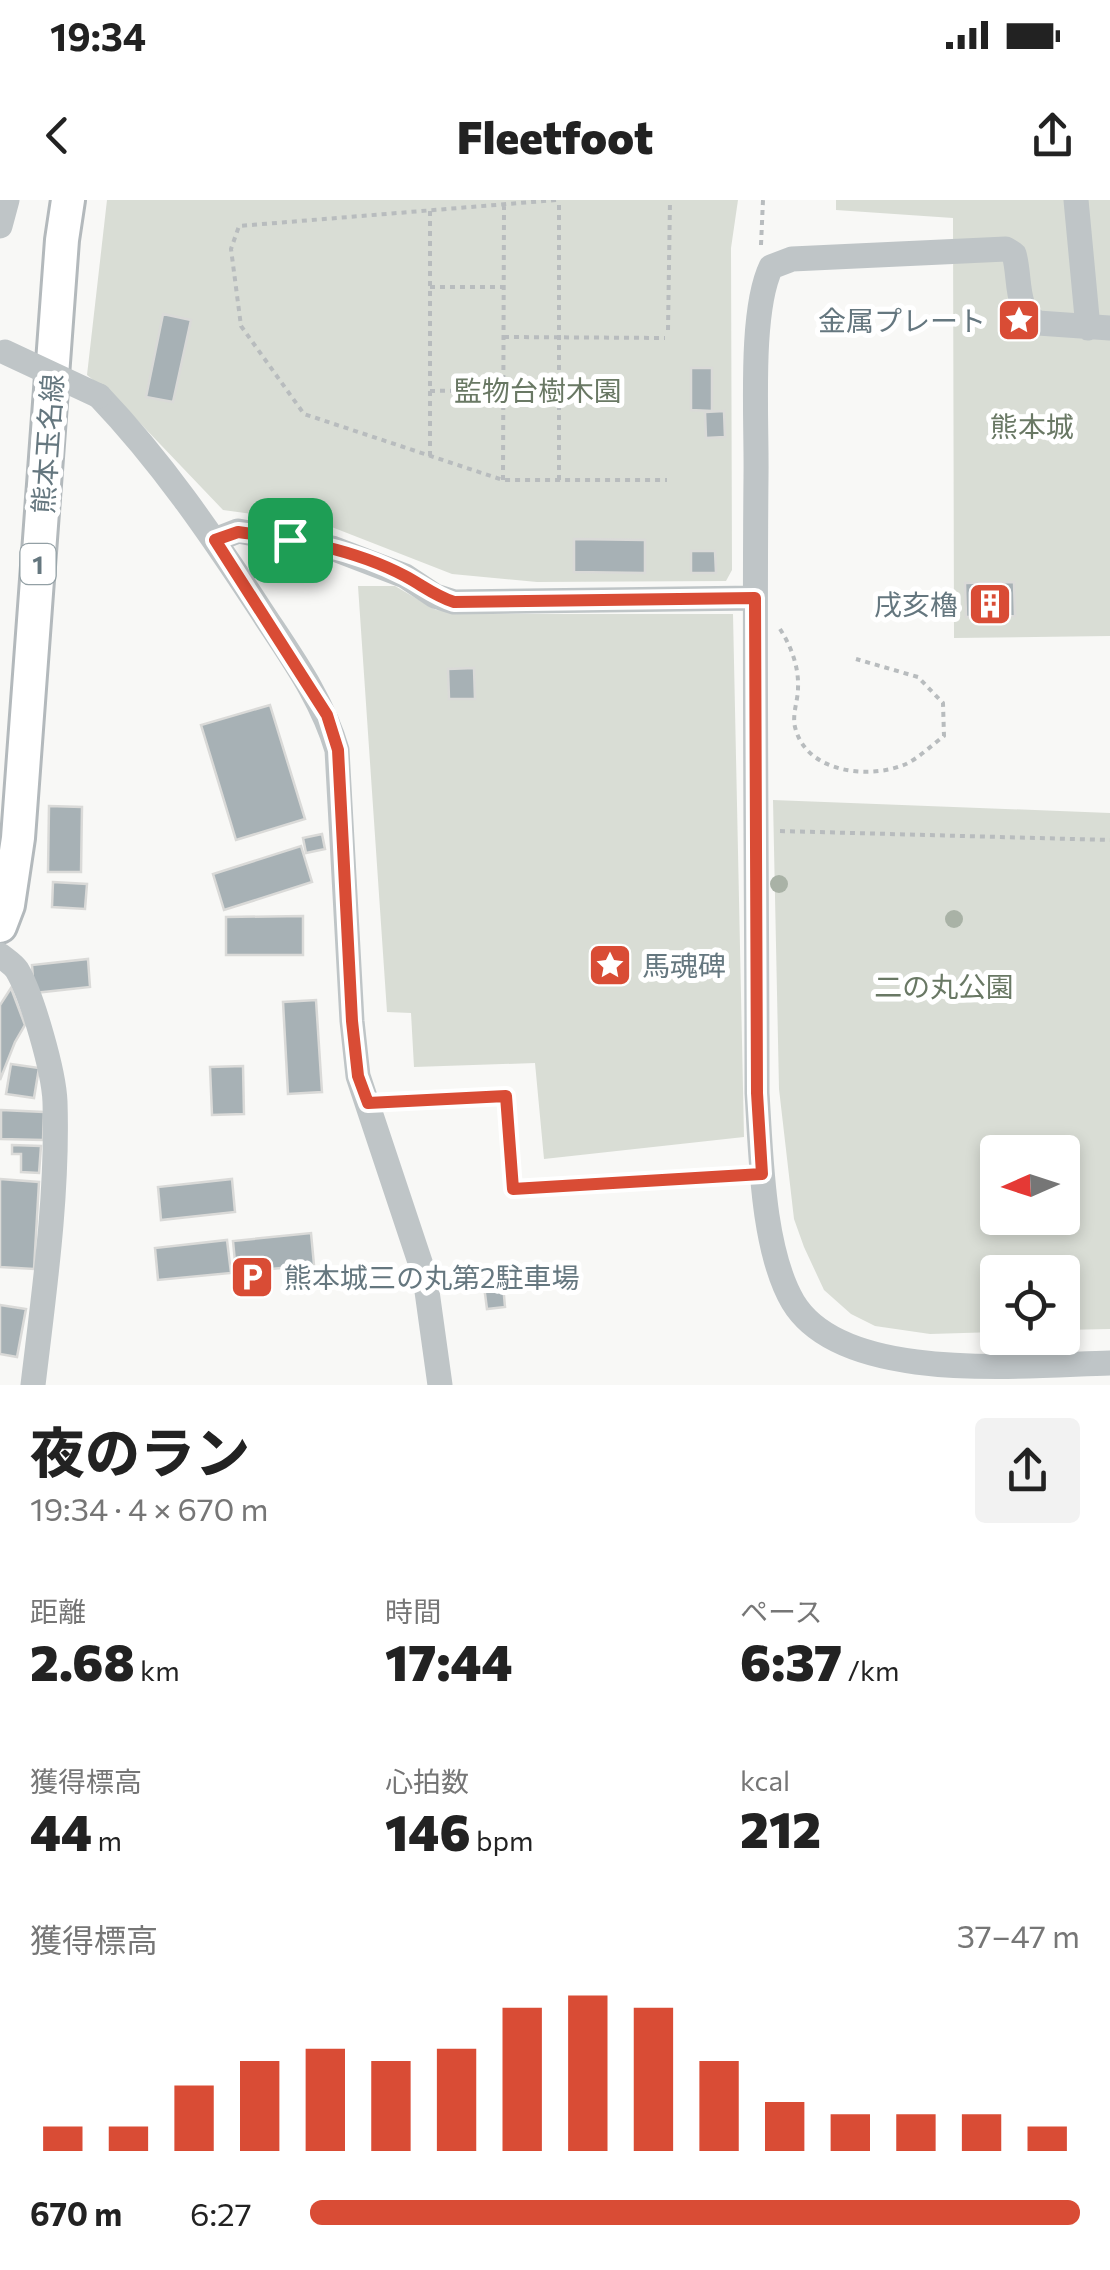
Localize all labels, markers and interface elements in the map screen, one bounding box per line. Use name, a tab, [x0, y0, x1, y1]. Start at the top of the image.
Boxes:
text: 19:34	[50, 12, 146, 59]
icon: back	[30, 108, 85, 163]
text: Fleetfoot	[457, 108, 653, 163]
icon: share	[1025, 108, 1080, 163]
place icon: 金属プレート	[996, 297, 1042, 343]
place label: 金属プレート	[818, 303, 986, 337]
street label: 熊本玉名線	[25, 373, 69, 515]
park label: 監物台樹木園	[454, 373, 622, 407]
park label: 熊本城	[990, 409, 1074, 443]
pin	[248, 498, 333, 583]
icon: arrive	[263, 513, 318, 568]
road number: 1	[20, 544, 56, 584]
building icon: 戌亥櫓	[967, 581, 1013, 627]
place label: 戌亥櫓	[874, 587, 958, 621]
place icon: 馬魂碑	[587, 942, 633, 988]
place label: 馬魂碑	[642, 948, 726, 982]
park label: 二の丸公園	[874, 969, 1014, 1003]
north arrow	[980, 1135, 1080, 1235]
map controls	[980, 1135, 1080, 1355]
parking icon: 熊本城三の丸第2駐車場	[229, 1254, 275, 1300]
button: locate	[980, 1255, 1080, 1355]
place label: 熊本城三の丸第2駐車場	[284, 1260, 580, 1294]
text: 夜のラン	[30, 1417, 250, 1484]
button: share	[975, 1418, 1080, 1523]
text: 19:34 · 4 × 670 m	[30, 1488, 269, 1528]
text: 距離	[30, 1594, 86, 1628]
text: 時間	[385, 1594, 441, 1628]
text: ペース	[740, 1594, 823, 1628]
text: 2.68	[30, 1630, 135, 1691]
text: 17:44	[385, 1630, 513, 1691]
text: 6:37	[740, 1630, 842, 1691]
text: km	[135, 1653, 180, 1687]
text: /km	[842, 1653, 900, 1687]
text: kcal	[740, 1763, 790, 1797]
text: 獲得標高	[30, 1764, 142, 1798]
text: 心拍数	[385, 1764, 469, 1798]
text: 212	[740, 1797, 821, 1858]
text: 44	[30, 1800, 92, 1861]
text: 146	[385, 1800, 471, 1861]
text: m	[92, 1823, 122, 1857]
text: bpm	[471, 1823, 533, 1857]
text: 37–47 m	[957, 1915, 1080, 1955]
text: 獲得標高	[30, 1919, 158, 1959]
text: 670 m	[30, 2193, 122, 2233]
text: 6:27	[190, 2193, 252, 2233]

